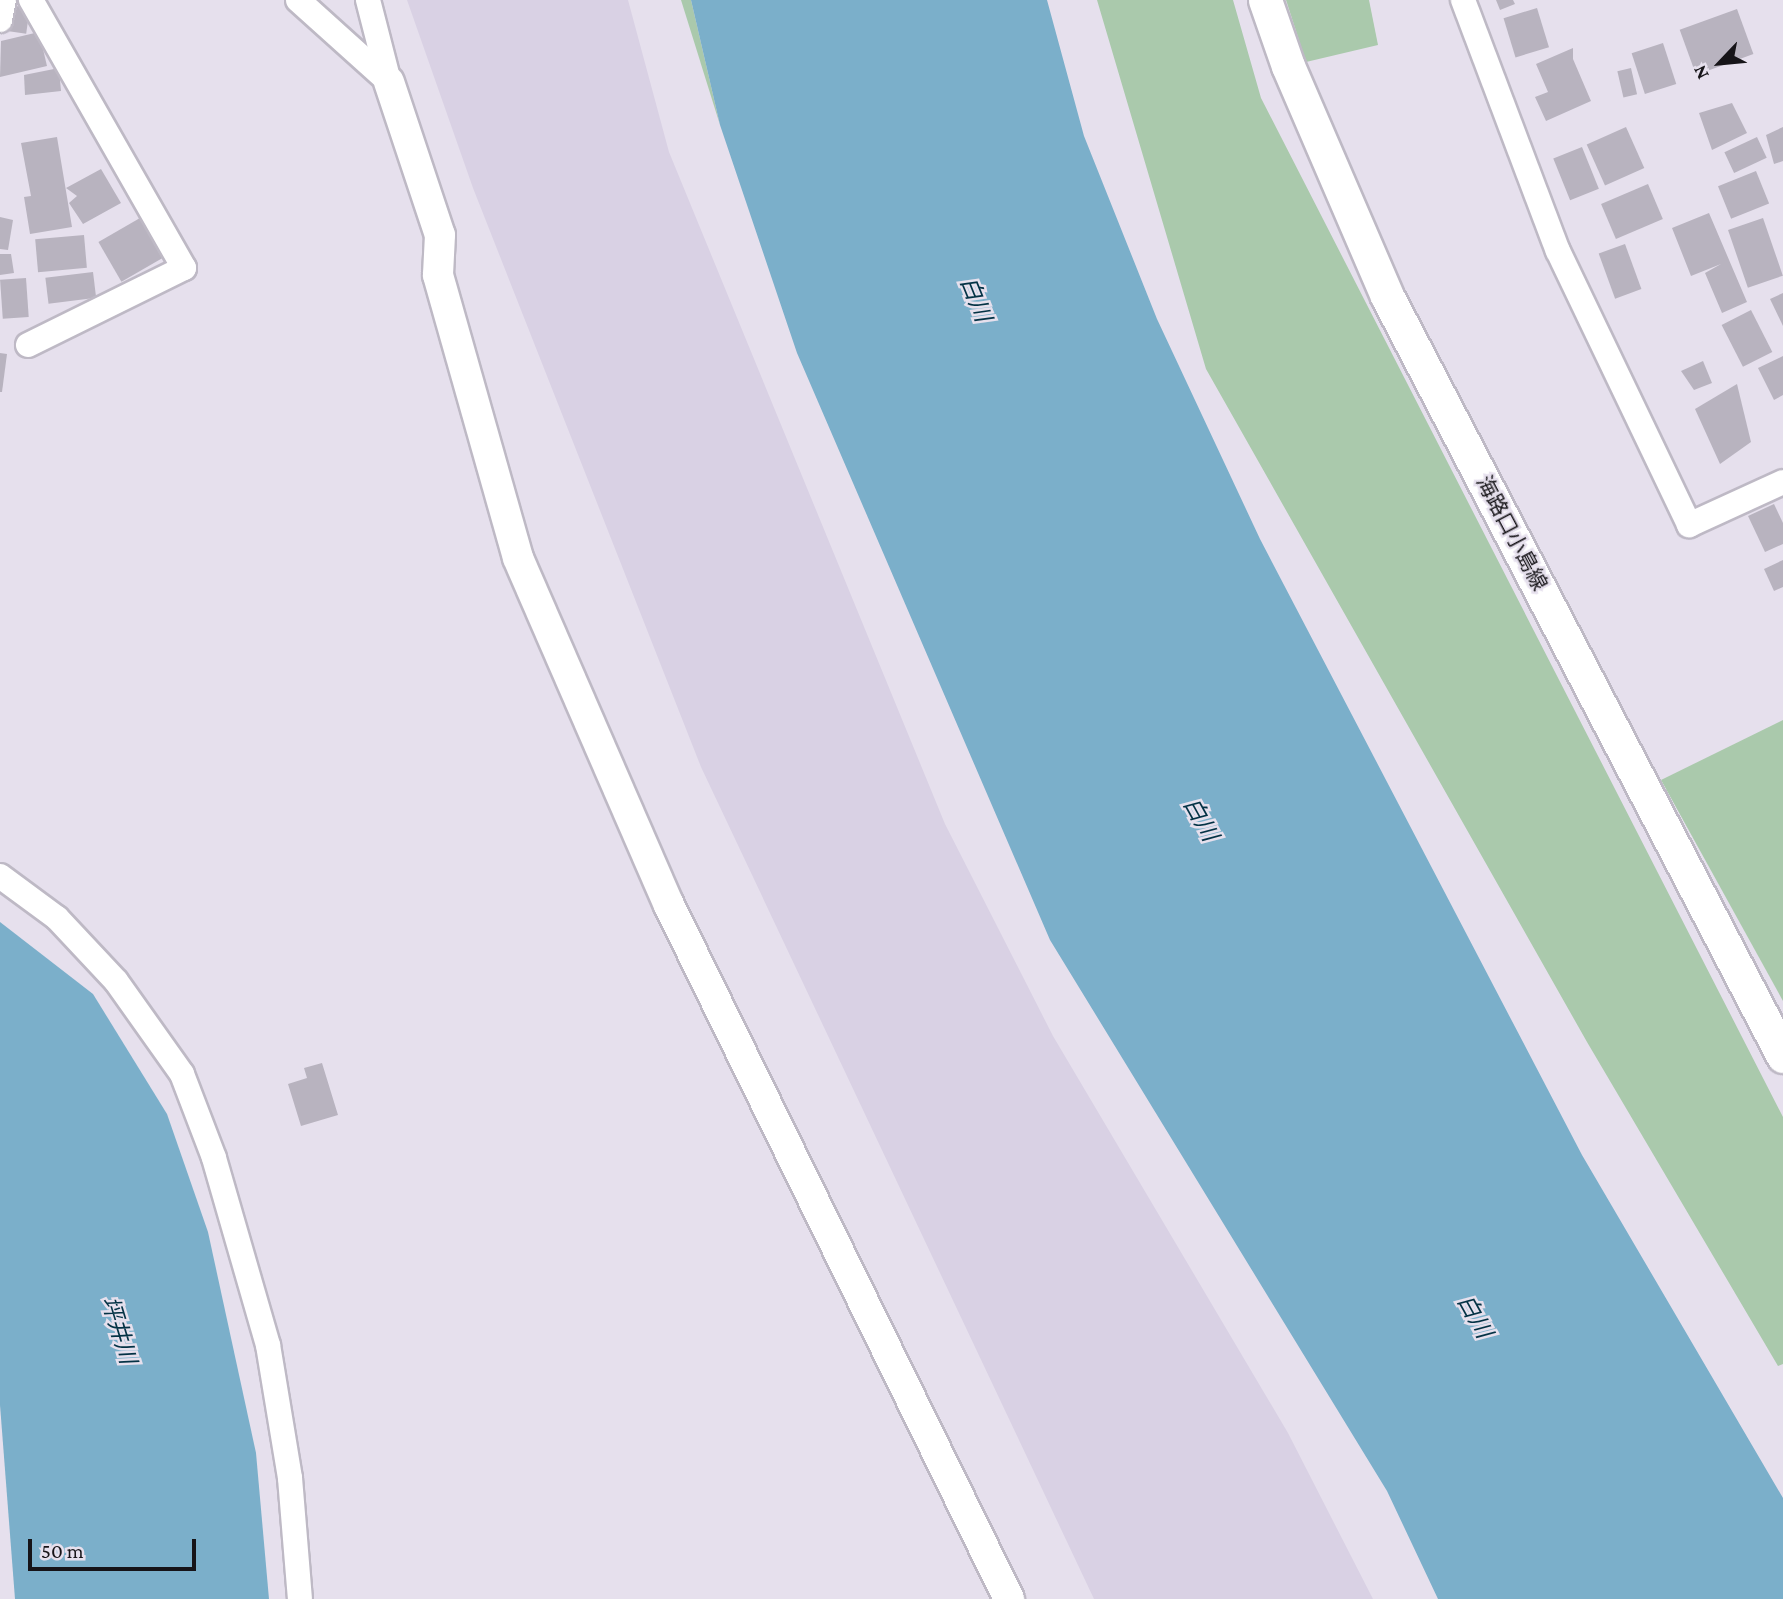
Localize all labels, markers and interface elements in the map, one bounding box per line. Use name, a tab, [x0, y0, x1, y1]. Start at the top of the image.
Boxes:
north arrow	[1685, 28, 1755, 98]
text: N	[1688, 62, 1713, 83]
water label: 白川	[955, 273, 997, 325]
street label: 海路口小島線	[1471, 471, 1553, 595]
water label: 白川	[1178, 792, 1224, 846]
water label: 白川	[1452, 1289, 1498, 1343]
water label: 坪井川	[96, 1293, 142, 1367]
scale bar	[32, 1526, 200, 1570]
text: 50 m	[41, 1539, 84, 1563]

